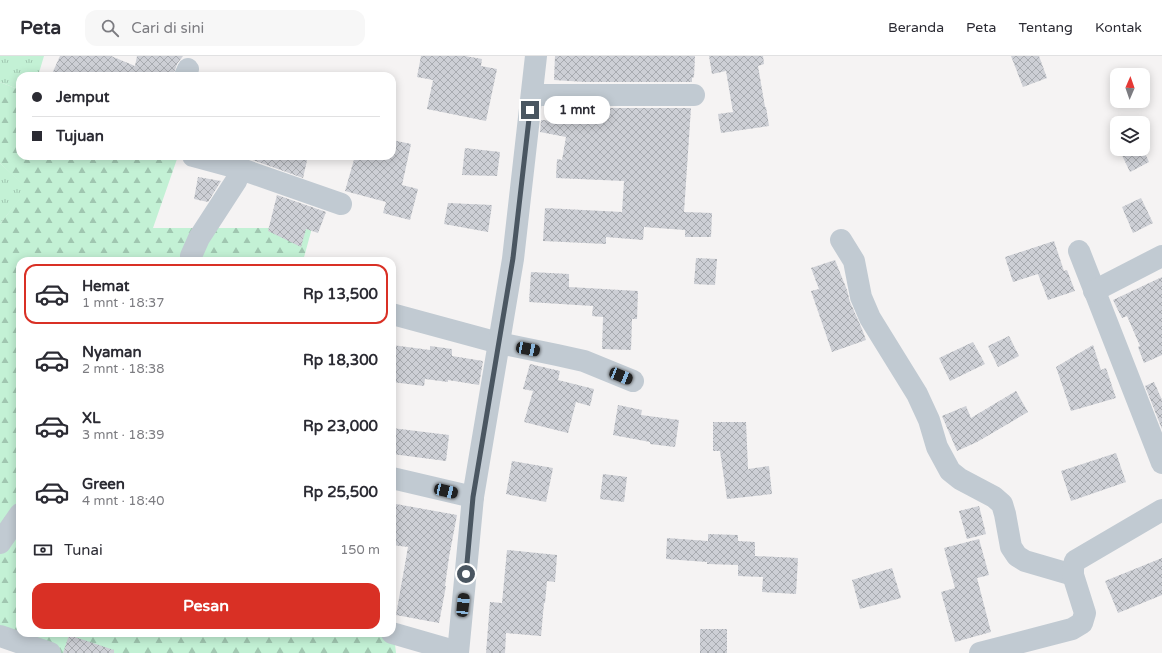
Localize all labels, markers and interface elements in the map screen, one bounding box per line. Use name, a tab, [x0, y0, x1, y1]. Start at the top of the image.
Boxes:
search box	[85, 10, 365, 46]
text: Peta	[20, 17, 61, 39]
icon: search	[99, 17, 121, 39]
text: Cari di sini	[131, 19, 204, 37]
text: Beranda	[888, 19, 944, 36]
text: Peta	[966, 19, 996, 36]
text: Tentang	[1018, 19, 1073, 36]
text: Kontak	[1095, 19, 1142, 36]
north arrow	[1110, 68, 1150, 108]
map controls	[1110, 68, 1150, 156]
text: Jemput	[56, 88, 110, 106]
callout: 1 mnt	[544, 96, 610, 124]
route end	[521, 101, 539, 119]
text: 1 mnt	[559, 102, 595, 118]
button: layers	[1110, 116, 1150, 156]
text: Tujuan	[56, 127, 104, 145]
icon: car	[34, 276, 70, 312]
text: Hemat	[82, 277, 129, 295]
text: Rp 13,500	[303, 285, 378, 303]
text: 1 mnt · 18:37	[82, 295, 164, 311]
car	[515, 341, 541, 357]
icon: car	[34, 342, 70, 378]
text: Nyaman	[82, 343, 142, 361]
text: Rp 18,300	[303, 351, 378, 369]
text: 2 mnt · 18:38	[82, 361, 164, 377]
car	[608, 366, 634, 386]
icon: car	[34, 408, 70, 444]
text: XL	[82, 409, 101, 427]
text: Rp 23,000	[303, 417, 378, 435]
text: 3 mnt · 18:39	[82, 427, 164, 443]
icon: car	[34, 474, 70, 510]
text: Green	[82, 475, 125, 493]
car	[433, 482, 459, 500]
text: Rp 25,500	[303, 483, 378, 501]
text: 4 mnt · 18:40	[82, 493, 164, 509]
icon: cash	[32, 539, 54, 561]
text: Tunai	[64, 541, 103, 559]
text: 150 m	[340, 542, 380, 558]
route start	[457, 565, 475, 583]
button: Pesan	[32, 583, 380, 629]
car	[456, 592, 470, 618]

